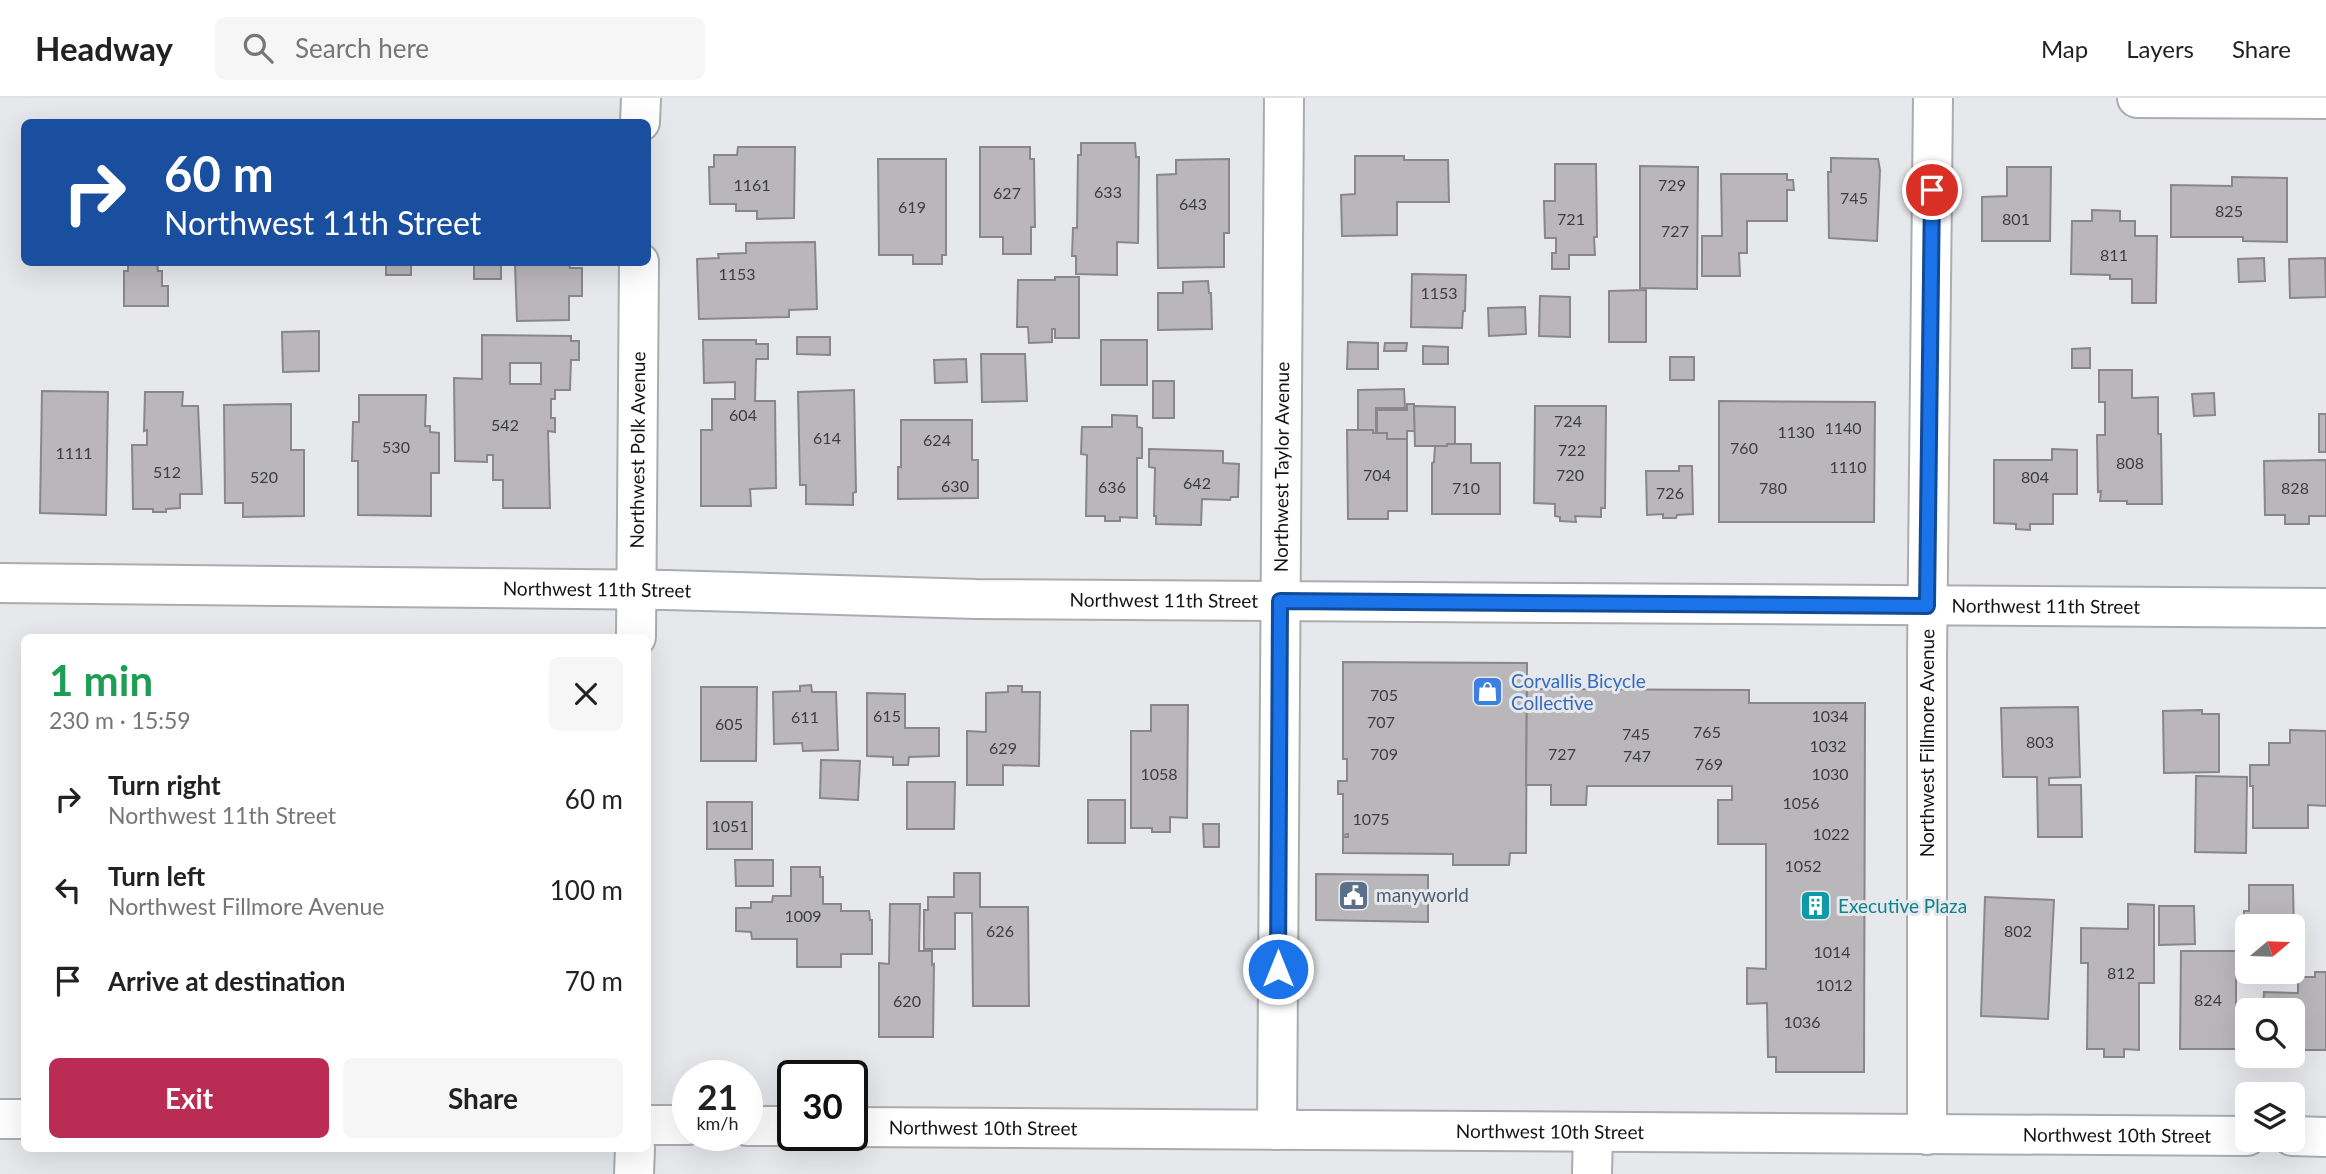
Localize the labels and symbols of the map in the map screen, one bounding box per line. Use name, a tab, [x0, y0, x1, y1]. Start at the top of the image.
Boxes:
pin	[1902, 160, 1962, 220]
house number: 1161	[733, 175, 771, 194]
house number: 729	[1658, 175, 1686, 194]
house number: 633	[1094, 182, 1122, 201]
house number: 627	[993, 183, 1021, 202]
house number: 745	[1840, 188, 1868, 207]
house number: 643	[1179, 194, 1207, 213]
house number: 619	[898, 197, 926, 216]
house number: 825	[2215, 201, 2243, 220]
house number: 721	[1557, 209, 1585, 228]
house number: 801	[2002, 209, 2030, 228]
house number: 727	[1661, 221, 1689, 240]
house number: 811	[2100, 245, 2128, 264]
house number: 1153	[718, 264, 756, 283]
house number: 1153	[1420, 283, 1458, 302]
street label: Northwest Polk Avenue	[625, 351, 649, 549]
street label: Northwest Taylor Avenue	[1269, 362, 1293, 572]
house number: 604	[729, 405, 757, 424]
house number: 724	[1554, 411, 1582, 430]
house number: 542	[491, 415, 519, 434]
house number: 1140	[1824, 418, 1862, 437]
house number: 1130	[1777, 422, 1815, 441]
house number: 614	[813, 428, 841, 447]
house number: 624	[923, 430, 951, 449]
house number: 530	[382, 437, 410, 456]
house number: 760	[1730, 438, 1758, 457]
house number: 722	[1558, 440, 1586, 459]
house number: 1111	[55, 443, 93, 462]
house number: 808	[2116, 453, 2144, 472]
house number: 1110	[1829, 457, 1867, 476]
house number: 512	[153, 462, 181, 481]
house number: 704	[1363, 465, 1391, 484]
house number: 720	[1556, 465, 1584, 484]
house number: 520	[250, 467, 278, 486]
house number: 804	[2021, 467, 2049, 486]
house number: 642	[1183, 473, 1211, 492]
house number: 630	[941, 476, 969, 495]
house number: 636	[1098, 477, 1126, 496]
house number: 710	[1452, 478, 1480, 497]
house number: 780	[1759, 478, 1787, 497]
house number: 828	[2281, 478, 2309, 497]
house number: 726	[1656, 483, 1684, 502]
street label: Northwest 11th Street	[503, 576, 692, 602]
street label: Northwest 11th Street	[1070, 588, 1258, 612]
street label: Northwest 11th Street	[1951, 594, 2140, 618]
street label: Northwest Fillmore Avenue	[1915, 629, 1938, 857]
place label: Corvallis Bicycle Collective	[1511, 669, 1646, 714]
shop icon: Corvallis Bicycle Collective	[1471, 675, 1505, 709]
house number: 705	[1370, 685, 1398, 704]
house number: 615	[873, 706, 901, 725]
house number: 1034	[1811, 706, 1849, 725]
house number: 611	[791, 707, 819, 726]
house number: 707	[1367, 712, 1395, 731]
house number: 605	[715, 714, 743, 733]
house number: 765	[1693, 722, 1721, 741]
house number: 745	[1622, 724, 1650, 743]
house number: 803	[2026, 732, 2054, 751]
house number: 1032	[1809, 736, 1847, 755]
house number: 629	[989, 738, 1017, 757]
house number: 709	[1370, 744, 1398, 763]
house number: 727	[1548, 744, 1576, 763]
house number: 747	[1623, 746, 1651, 765]
house number: 769	[1695, 754, 1723, 773]
house number: 1058	[1140, 764, 1178, 783]
house number: 1030	[1811, 764, 1849, 783]
house number: 1056	[1782, 793, 1820, 812]
house number: 1075	[1352, 809, 1390, 828]
house number: 1051	[711, 816, 749, 835]
house number: 1022	[1812, 824, 1850, 843]
house number: 1052	[1784, 856, 1822, 875]
public building icon: manyworld	[1336, 878, 1370, 912]
place label: manyworld	[1376, 883, 1469, 906]
building icon: Executive Plaza	[1798, 889, 1832, 923]
place label: Executive Plaza	[1838, 894, 1967, 917]
house number: 1009	[784, 906, 822, 925]
north arrow	[2235, 914, 2305, 984]
house number: 626	[986, 921, 1014, 940]
house number: 802	[2004, 921, 2032, 940]
position arrow	[1241, 932, 1315, 1006]
house number: 1014	[1813, 942, 1851, 961]
house number: 812	[2107, 963, 2135, 982]
house number: 1012	[1815, 975, 1853, 994]
house number: 824	[2194, 990, 2222, 1009]
house number: 620	[893, 991, 921, 1010]
house number: 1036	[1783, 1012, 1821, 1031]
speed limit sign: 30	[777, 1060, 868, 1151]
street label: Northwest 10th Street	[889, 1115, 1078, 1139]
street label: Northwest 10th Street	[1456, 1119, 1644, 1143]
street label: Northwest 10th Street	[2023, 1123, 2211, 1147]

